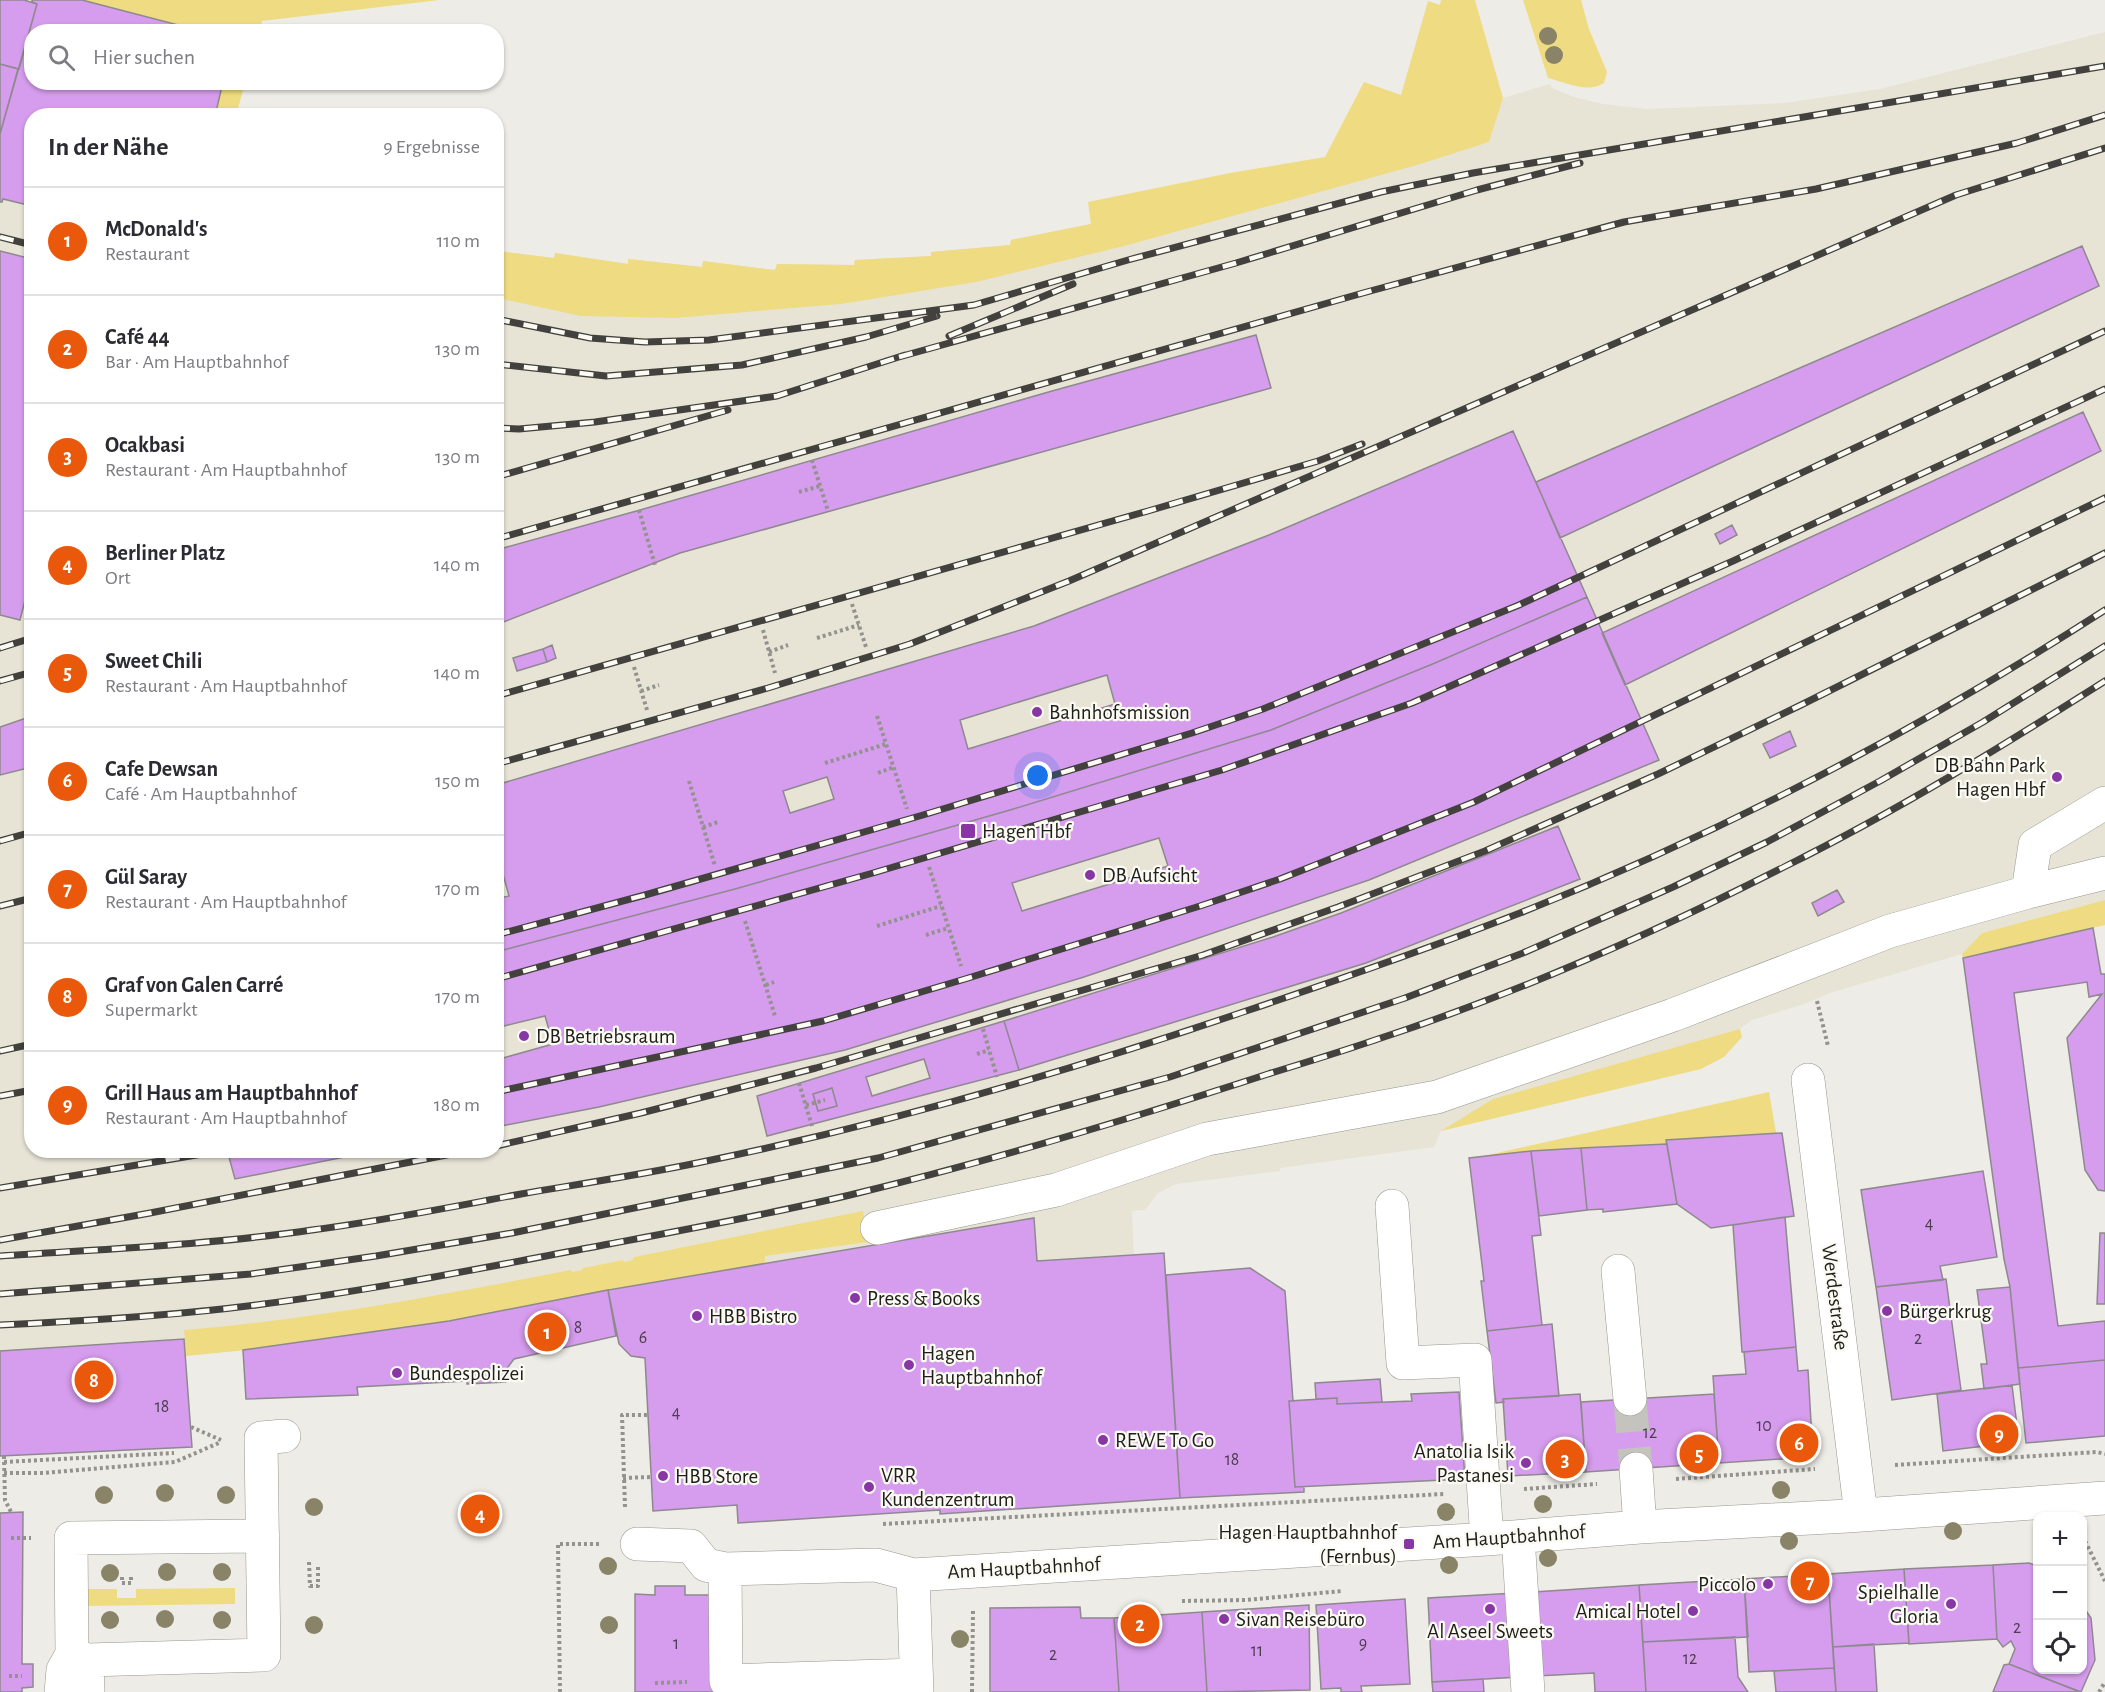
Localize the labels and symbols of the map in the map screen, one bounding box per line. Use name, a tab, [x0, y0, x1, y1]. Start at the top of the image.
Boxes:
place label: Bahnhofsmission	[1049, 702, 1190, 723]
marker: Bahnhofsmission	[1030, 705, 1044, 719]
place label: DB Bahn Park Hagen Hbf	[1934, 755, 2047, 800]
your location	[1023, 761, 1052, 790]
marker: DB Bahn Park Hagen Hbf	[2050, 770, 2064, 784]
place label: Hagen Hbf	[982, 821, 1073, 842]
marker: Hagen Hbf	[959, 822, 977, 840]
place label: DB Aufsicht	[1102, 865, 1198, 886]
marker: DB Aufsicht	[1083, 868, 1097, 882]
place label: DB Betriebsraum	[536, 1026, 675, 1047]
marker: DB Betriebsraum	[517, 1029, 531, 1043]
house number: 4	[1925, 1215, 1934, 1233]
street label: Werdestraße	[1818, 1243, 1852, 1351]
place label: Press & Books	[867, 1288, 980, 1309]
marker: Press & Books	[848, 1291, 862, 1305]
place label: Bürgerkrug	[1899, 1301, 1992, 1322]
marker: Bürgerkrug	[1880, 1304, 1894, 1318]
place label: HBB Bistro	[709, 1306, 797, 1327]
marker: HBB Bistro	[690, 1309, 704, 1323]
pin: 1	[528, 1310, 566, 1354]
house number: 8	[574, 1319, 582, 1337]
house number: 6	[639, 1329, 647, 1347]
house number: 2	[1914, 1330, 1922, 1348]
place label: Hagen Hauptbahnhof	[921, 1343, 1044, 1388]
pin: 8	[74, 1358, 113, 1402]
marker: Hagen Hauptbahnhof	[902, 1358, 916, 1372]
place label: Bundespolizei	[409, 1363, 524, 1384]
marker: Bundespolizei	[390, 1366, 404, 1380]
house number: 18	[155, 1398, 169, 1416]
house number: 4	[672, 1404, 681, 1422]
pin: 9	[1980, 1412, 2018, 1456]
house number: 10	[1756, 1417, 1772, 1435]
pin: 6	[1780, 1420, 1818, 1466]
house number: 12	[1643, 1424, 1657, 1442]
place label: REWE To Go	[1115, 1430, 1214, 1451]
pin: 5	[1680, 1432, 1718, 1476]
marker: REWE To Go	[1096, 1433, 1110, 1447]
pin: 3	[1546, 1436, 1584, 1482]
place label: Anatolia Isik Pastanesi	[1414, 1441, 1514, 1486]
house number: 18	[1225, 1451, 1239, 1469]
marker: Anatolia Isik Pastanesi	[1519, 1456, 1533, 1470]
place label: VRR Kundenzentrum	[881, 1465, 1015, 1510]
place label: HBB Store	[675, 1466, 758, 1487]
marker: HBB Store	[656, 1469, 670, 1483]
marker: VRR Kundenzentrum	[862, 1480, 876, 1494]
pin: 4	[460, 1492, 500, 1537]
street label: Am Hauptbahnhof	[1432, 1521, 1588, 1553]
place label: Hagen Hauptbahnhof (Fernbus)	[1218, 1522, 1399, 1567]
marker: Hagen Hauptbahnhof (Fernbus)	[1402, 1537, 1416, 1551]
street label: Am Hauptbahnhof	[947, 1553, 1103, 1582]
pin: 7	[1790, 1558, 1830, 1604]
place label: Piccolo	[1698, 1574, 1756, 1595]
marker: Piccolo	[1761, 1577, 1775, 1591]
place label: Spielhalle Gloria	[1858, 1582, 1939, 1627]
marker: Spielhalle Gloria	[1944, 1597, 1958, 1611]
place label: Amical Hotel	[1575, 1601, 1681, 1622]
pin: 2	[1120, 1602, 1160, 1646]
marker: Al Aseel Sweets	[1483, 1602, 1497, 1616]
marker: Amical Hotel	[1686, 1604, 1700, 1618]
place label: Sivan Reisebüro	[1236, 1609, 1365, 1630]
marker: Sivan Reisebüro	[1217, 1612, 1231, 1626]
house number: 2	[2013, 1619, 2021, 1637]
place label: Al Aseel Sweets	[1427, 1621, 1553, 1642]
house number: 1	[673, 1635, 679, 1653]
house number: 9	[1359, 1635, 1367, 1653]
house number: 11	[1251, 1642, 1263, 1660]
house number: 2	[1049, 1646, 1057, 1664]
house number: 12	[1683, 1650, 1697, 1668]

